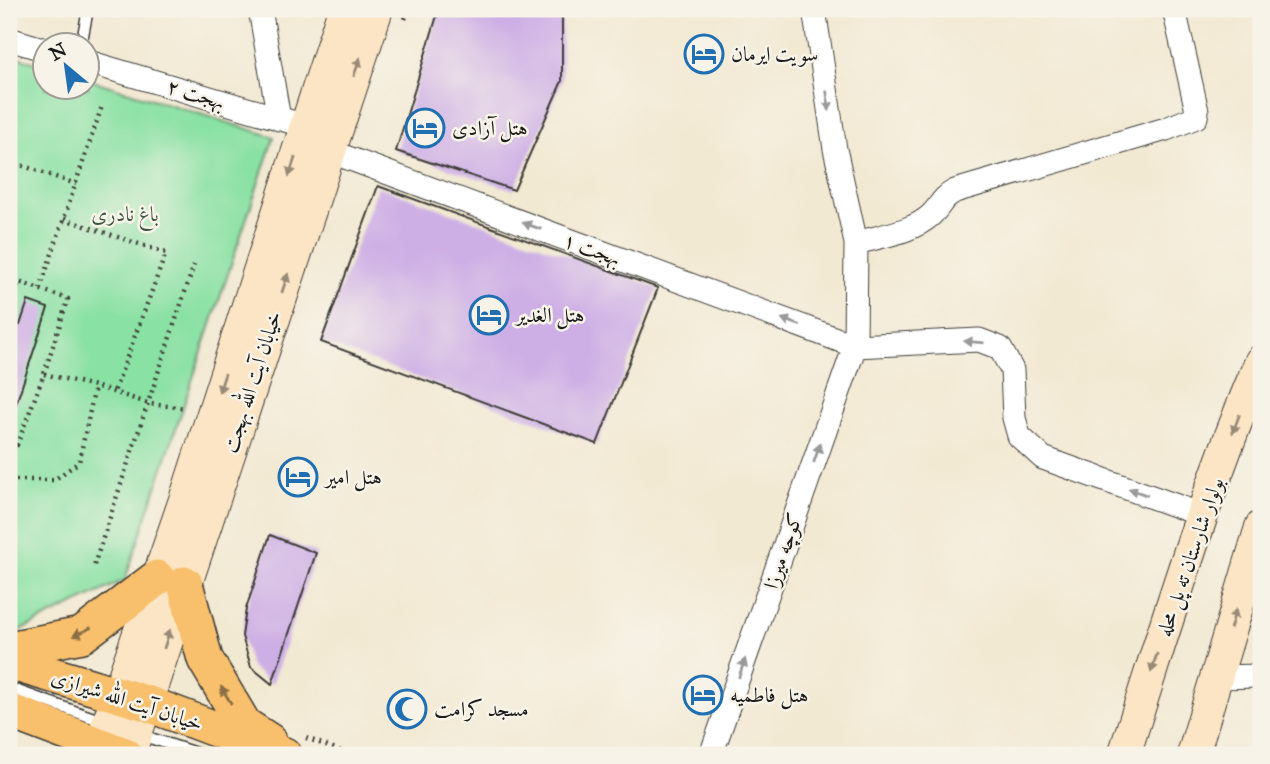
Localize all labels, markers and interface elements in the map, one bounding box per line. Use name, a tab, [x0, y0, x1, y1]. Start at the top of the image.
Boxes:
north arrow	[32, 32, 102, 102]
hotel icon: سویت ایرمان	[683, 33, 725, 75]
text: N	[45, 38, 71, 66]
place label: سویت ایرمان	[731, 41, 818, 67]
one-way arrow	[352, 57, 363, 78]
street label: بهجت ۲	[164, 73, 228, 116]
one-way arrow	[822, 90, 833, 112]
hotel icon: هتل آزادی	[404, 107, 446, 149]
place label: هتل آزادی	[452, 115, 528, 143]
one-way arrow	[286, 156, 297, 177]
park label: باغ نادری	[91, 201, 159, 232]
one-way arrow	[521, 220, 542, 231]
street label: بهجت ۱	[559, 227, 624, 272]
one-way arrow	[280, 273, 291, 294]
hotel icon: هتل الغدیر	[468, 294, 510, 336]
place label: هتل الغدیر	[514, 302, 584, 330]
street label: خیابان آیت الله بهجت	[213, 307, 288, 457]
one-way arrow	[781, 316, 802, 327]
one-way arrow	[963, 336, 985, 347]
one-way arrow	[216, 373, 227, 394]
one-way arrow	[1230, 414, 1241, 435]
one-way arrow	[812, 443, 823, 464]
hotel icon: هتل امیر	[277, 456, 319, 498]
place label: هتل امیر	[323, 464, 382, 492]
street label: بولوار شارستان ته پل محله	[1151, 474, 1231, 641]
one-way arrow	[1128, 486, 1149, 497]
street label: کوچه میرزا	[758, 509, 809, 593]
one-way arrow	[1228, 608, 1239, 629]
one-way arrow	[71, 626, 92, 638]
one-way arrow	[163, 628, 173, 649]
one-way arrow	[1149, 652, 1159, 673]
one-way arrow	[737, 657, 748, 678]
street label: خیابان آیت الله شیرازی	[48, 659, 207, 737]
hotel icon: هتل فاطمیه	[682, 674, 724, 716]
place label: هتل فاطمیه	[730, 682, 808, 710]
one-way arrow	[220, 686, 232, 705]
mosque icon: مسجد کرامت	[386, 688, 428, 730]
place label: مسجد کرامت	[434, 696, 529, 722]

